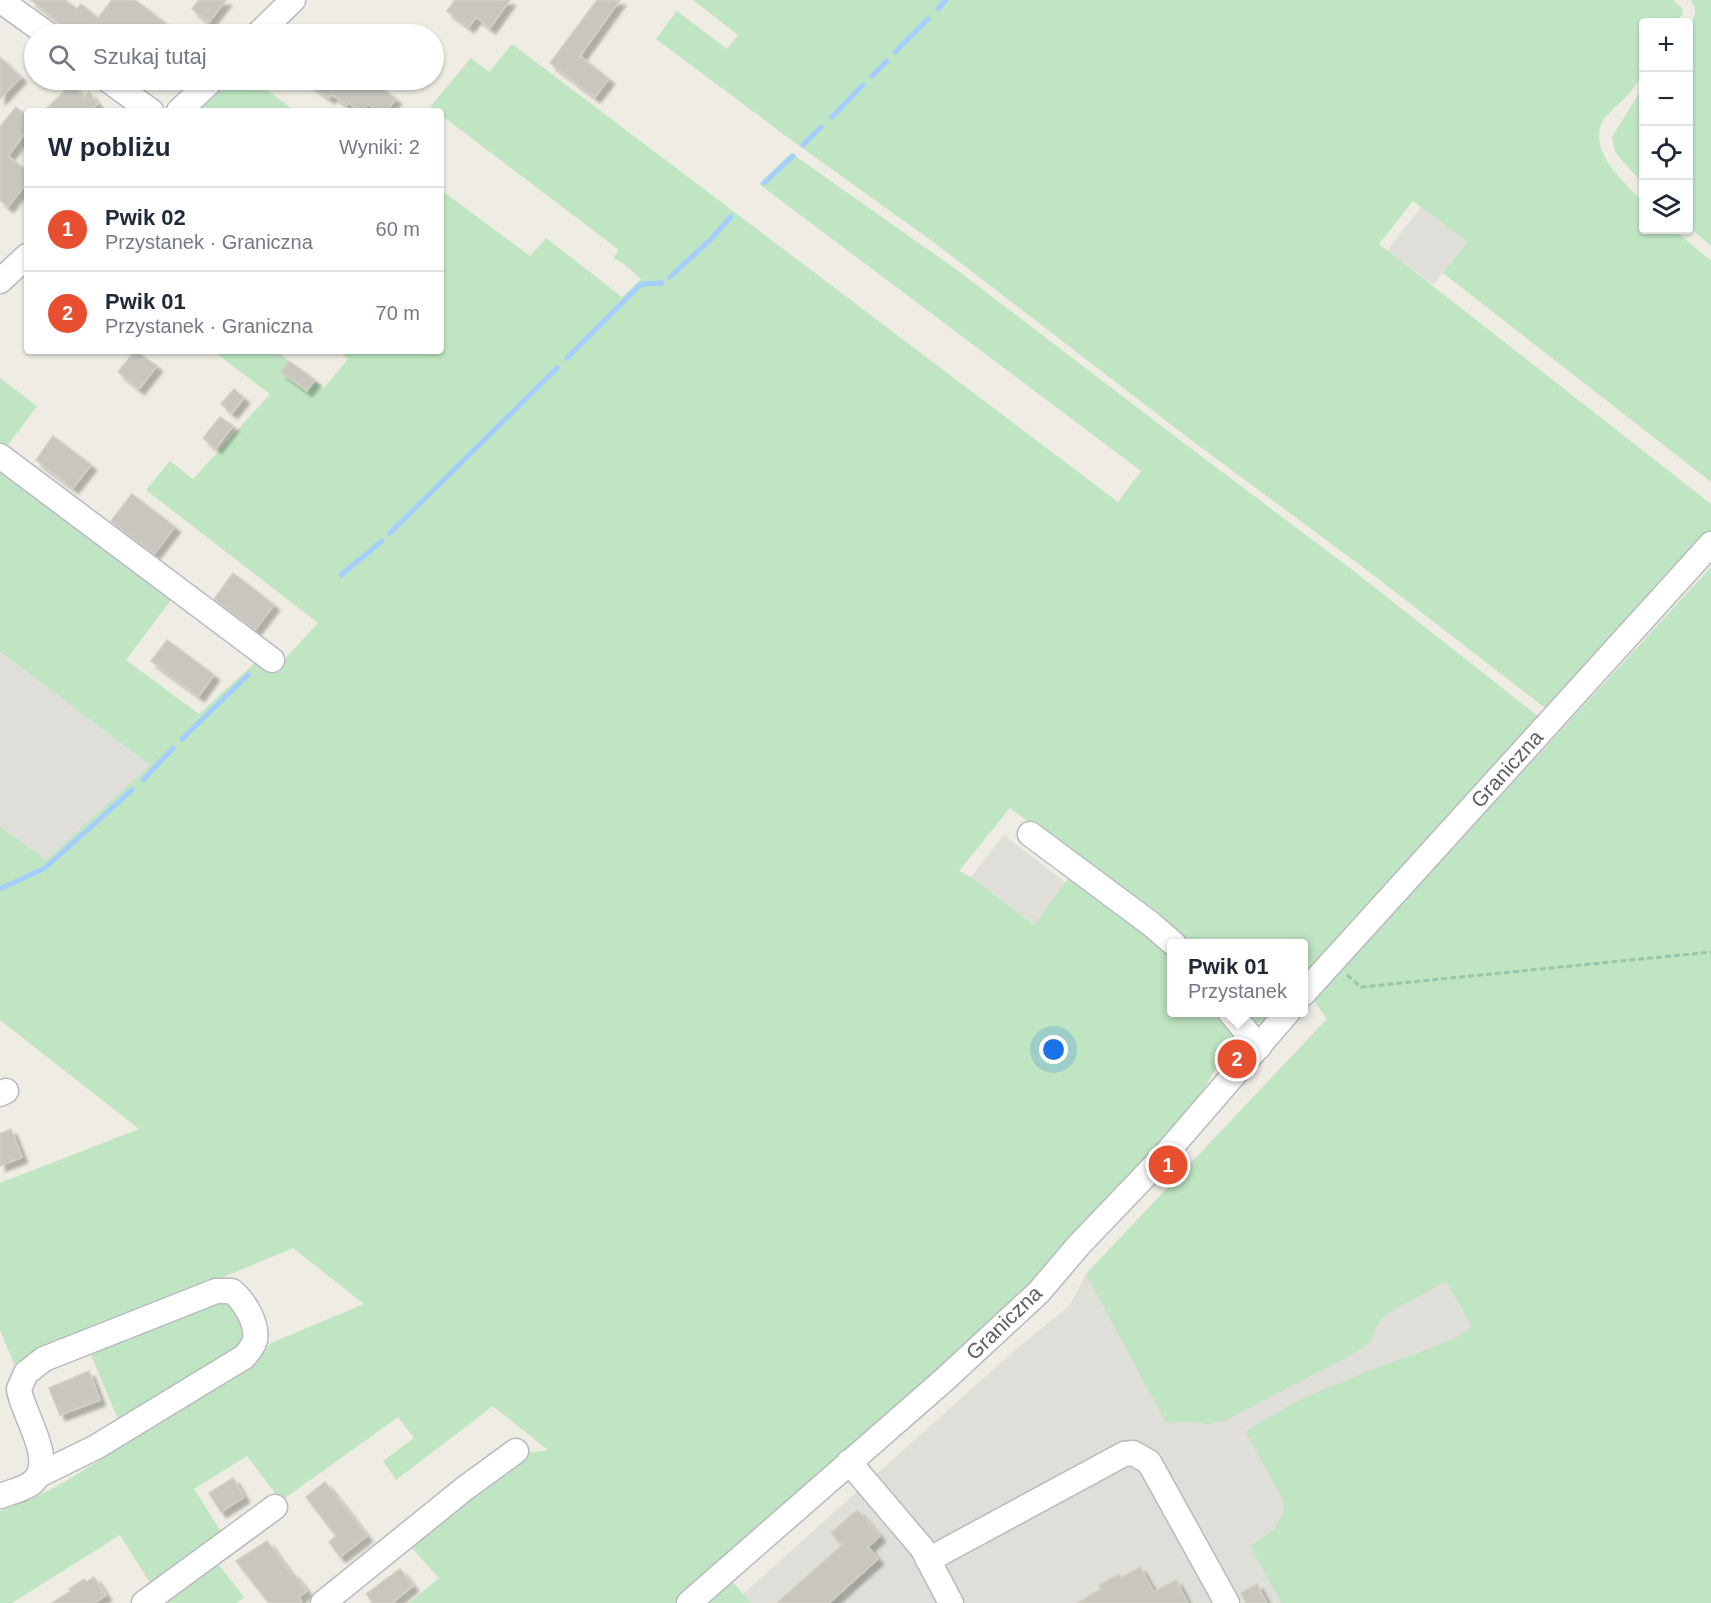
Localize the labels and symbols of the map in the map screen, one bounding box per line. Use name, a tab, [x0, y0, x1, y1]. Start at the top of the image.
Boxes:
street label: Graniczna	[1466, 725, 1547, 812]
your location	[1039, 1035, 1068, 1064]
pin: 2	[1218, 1036, 1256, 1082]
pin: 1	[1148, 1142, 1188, 1188]
street label: Graniczna	[961, 1281, 1046, 1364]

